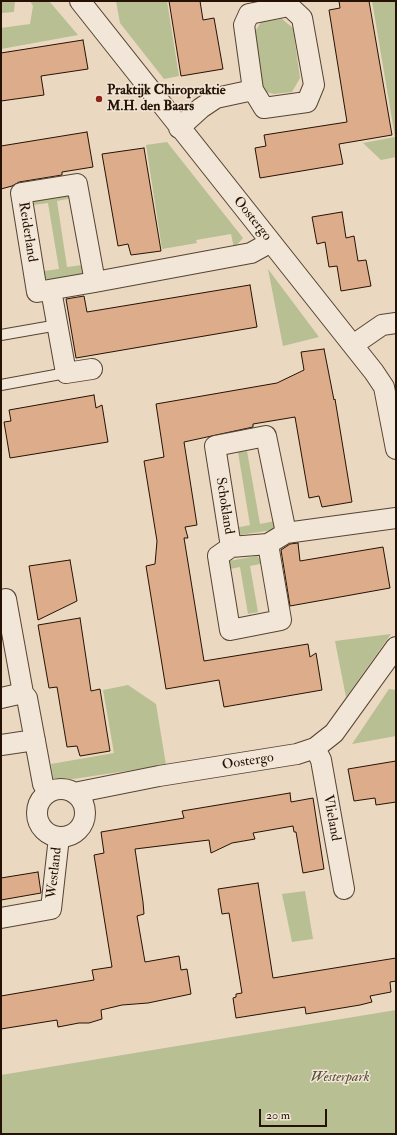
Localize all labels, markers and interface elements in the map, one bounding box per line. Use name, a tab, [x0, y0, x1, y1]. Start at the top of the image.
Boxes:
place label: Praktijk Chiropraktie M.H. den Baars	[107, 83, 226, 116]
marker: Praktijk Chiropraktie M.H. den Baars	[94, 94, 104, 104]
street label: Oostergo	[229, 193, 275, 245]
street label: Reiderland	[14, 201, 40, 263]
street label: Schokland	[211, 476, 237, 536]
street label: Oostergo	[221, 750, 275, 774]
street label: Vlieland	[319, 794, 343, 842]
street label: Westland	[44, 846, 66, 900]
park label: Westerpark	[310, 1070, 370, 1086]
scale bar	[261, 1101, 329, 1127]
text: 20 m	[266, 1108, 290, 1123]

